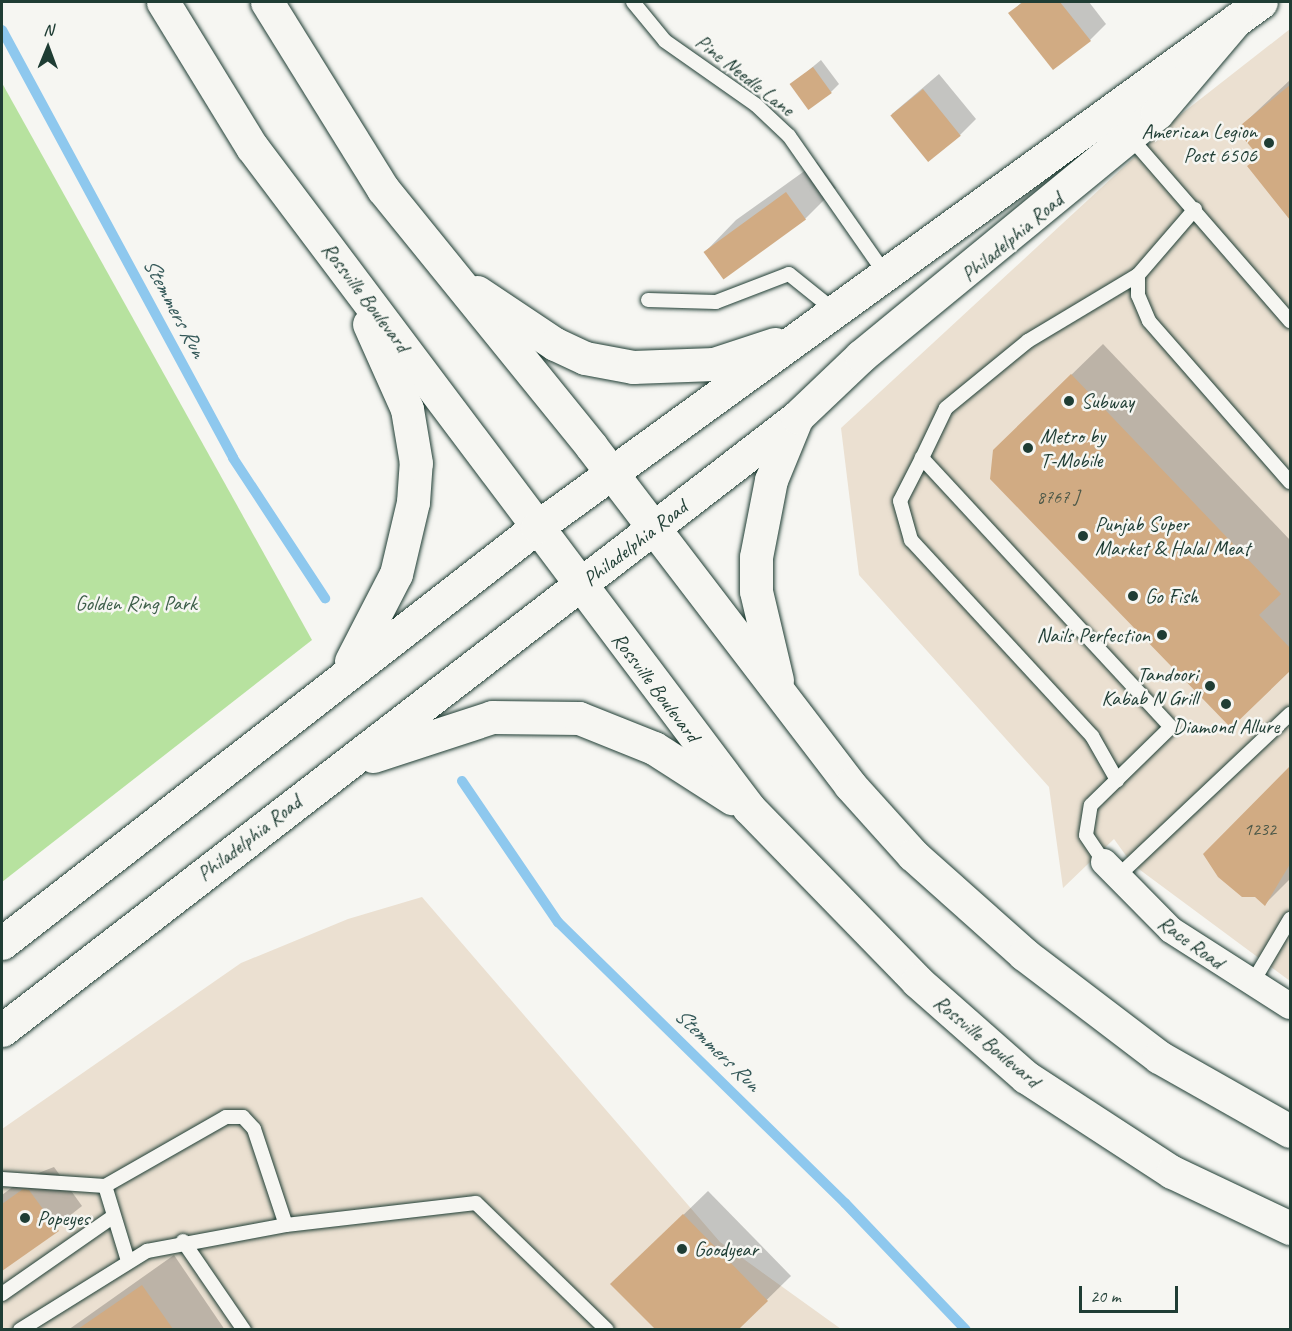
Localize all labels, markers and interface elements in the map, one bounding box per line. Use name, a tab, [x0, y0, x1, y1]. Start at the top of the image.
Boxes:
north arrow	[18, 18, 78, 78]
text: N	[43, 20, 53, 40]
street label: Pine Needle Lane	[690, 28, 800, 122]
place label: American Legion Post 6506	[1141, 118, 1257, 168]
marker: American Legion Post 6506	[1262, 136, 1276, 150]
street label: Philadelphia Road	[956, 187, 1068, 287]
street label: Rossville Boulevard	[316, 237, 416, 357]
water label: Stemmers Run	[137, 254, 211, 362]
place label: Subway	[1081, 388, 1134, 414]
marker: Subway	[1062, 394, 1076, 408]
place label: Metro by T-Mobile	[1040, 423, 1105, 473]
marker: Metro by T-Mobile	[1021, 441, 1035, 455]
house number: 8767 J	[1037, 486, 1079, 508]
street label: Philadelphia Road	[578, 495, 692, 591]
place label: Punjab Super Market & Halal Meat	[1095, 511, 1249, 561]
marker: Punjab Super Market & Halal Meat	[1076, 529, 1090, 543]
place label: Go Fish	[1145, 583, 1198, 609]
marker: Go Fish	[1126, 589, 1140, 603]
park label: Golden Ring Park	[75, 590, 197, 616]
place label: Nails Perfection	[1036, 622, 1150, 648]
street label: Rossville Boulevard	[606, 627, 706, 747]
marker: Nails Perfection	[1155, 628, 1169, 642]
place label: Tandoori Kabab N Grill	[1101, 661, 1198, 711]
marker: Tandoori Kabab N Grill	[1203, 679, 1217, 693]
marker: Diamond Allure	[1219, 697, 1233, 711]
place label: Diamond Allure	[1173, 713, 1279, 739]
street label: Philadelphia Road	[192, 790, 306, 886]
house number: 1232	[1244, 818, 1276, 840]
street label: Race Road	[1153, 910, 1229, 974]
street label: Rossville Boulevard	[929, 989, 1045, 1093]
water label: Stemmers Run	[669, 1003, 765, 1097]
place label: Popeyes	[37, 1205, 89, 1231]
marker: Popeyes	[18, 1211, 32, 1225]
place label: Goodyear	[694, 1236, 758, 1262]
marker: Goodyear	[675, 1242, 689, 1256]
scale bar	[1082, 1274, 1181, 1312]
text: 20 m	[1090, 1285, 1121, 1307]

